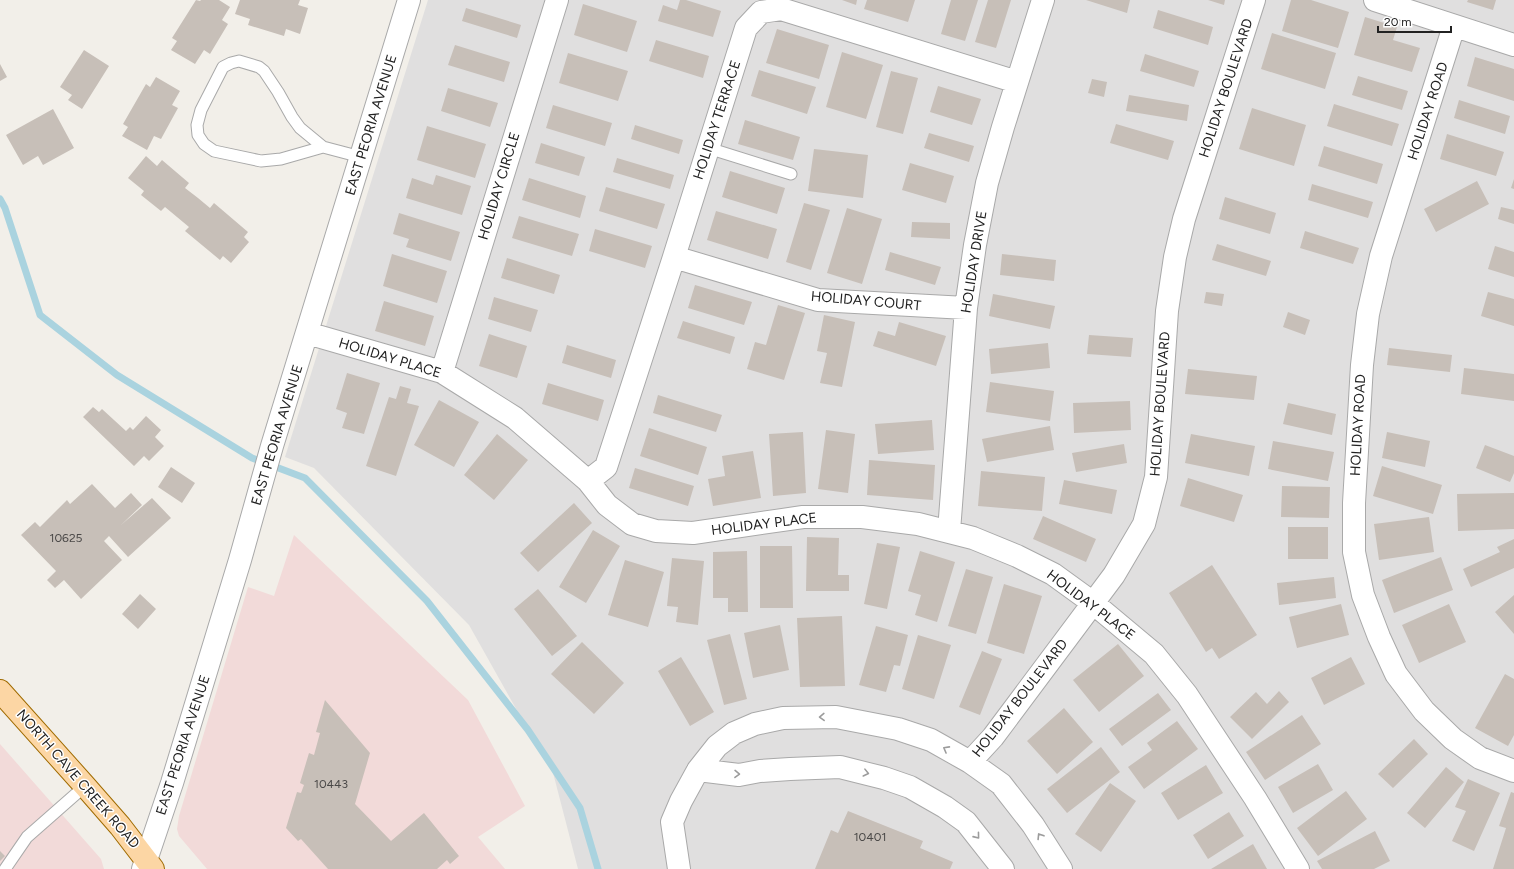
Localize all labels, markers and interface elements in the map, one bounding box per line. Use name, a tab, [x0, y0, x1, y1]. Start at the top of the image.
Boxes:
scale bar	[1378, 8, 1451, 34]
text: 20 m	[1384, 15, 1412, 29]
street label: HOLIDAY BOULEVARD	[1195, 16, 1257, 160]
street label: EAST PEORIA AVENUE	[342, 53, 400, 197]
street label: HOLIDAY TERRACE	[690, 58, 744, 182]
street label: HOLIDAY ROAD	[1404, 60, 1452, 162]
street label: HOLIDAY CIRCLE	[475, 130, 523, 242]
street label: HOLIDAY DRIVE	[958, 210, 990, 314]
street label: HOLIDAY COURT	[810, 288, 922, 314]
street label: HOLIDAY BOULEVARD	[1146, 331, 1174, 477]
street label: HOLIDAY PLACE	[337, 334, 443, 382]
street label: EAST PEORIA AVENUE	[248, 363, 306, 507]
street label: HOLIDAY ROAD	[1347, 374, 1369, 476]
street label: HOLIDAY PLACE	[710, 509, 818, 539]
house number: 10625	[49, 531, 83, 545]
street label: HOLIDAY PLACE	[1043, 566, 1139, 644]
street label: HOLIDAY BOULEVARD	[969, 636, 1071, 760]
street label: EAST PEORIA AVENUE	[152, 673, 214, 817]
street label: NORTH CAVE CREEK ROAD	[13, 706, 143, 852]
one-way arrow	[819, 713, 825, 721]
one-way arrow	[943, 746, 951, 754]
one-way arrow	[863, 769, 869, 777]
one-way arrow	[734, 770, 740, 778]
house number: 10443	[314, 777, 348, 791]
house number: 10401	[854, 830, 886, 844]
one-way arrow	[972, 831, 979, 838]
one-way arrow	[1037, 833, 1045, 840]

